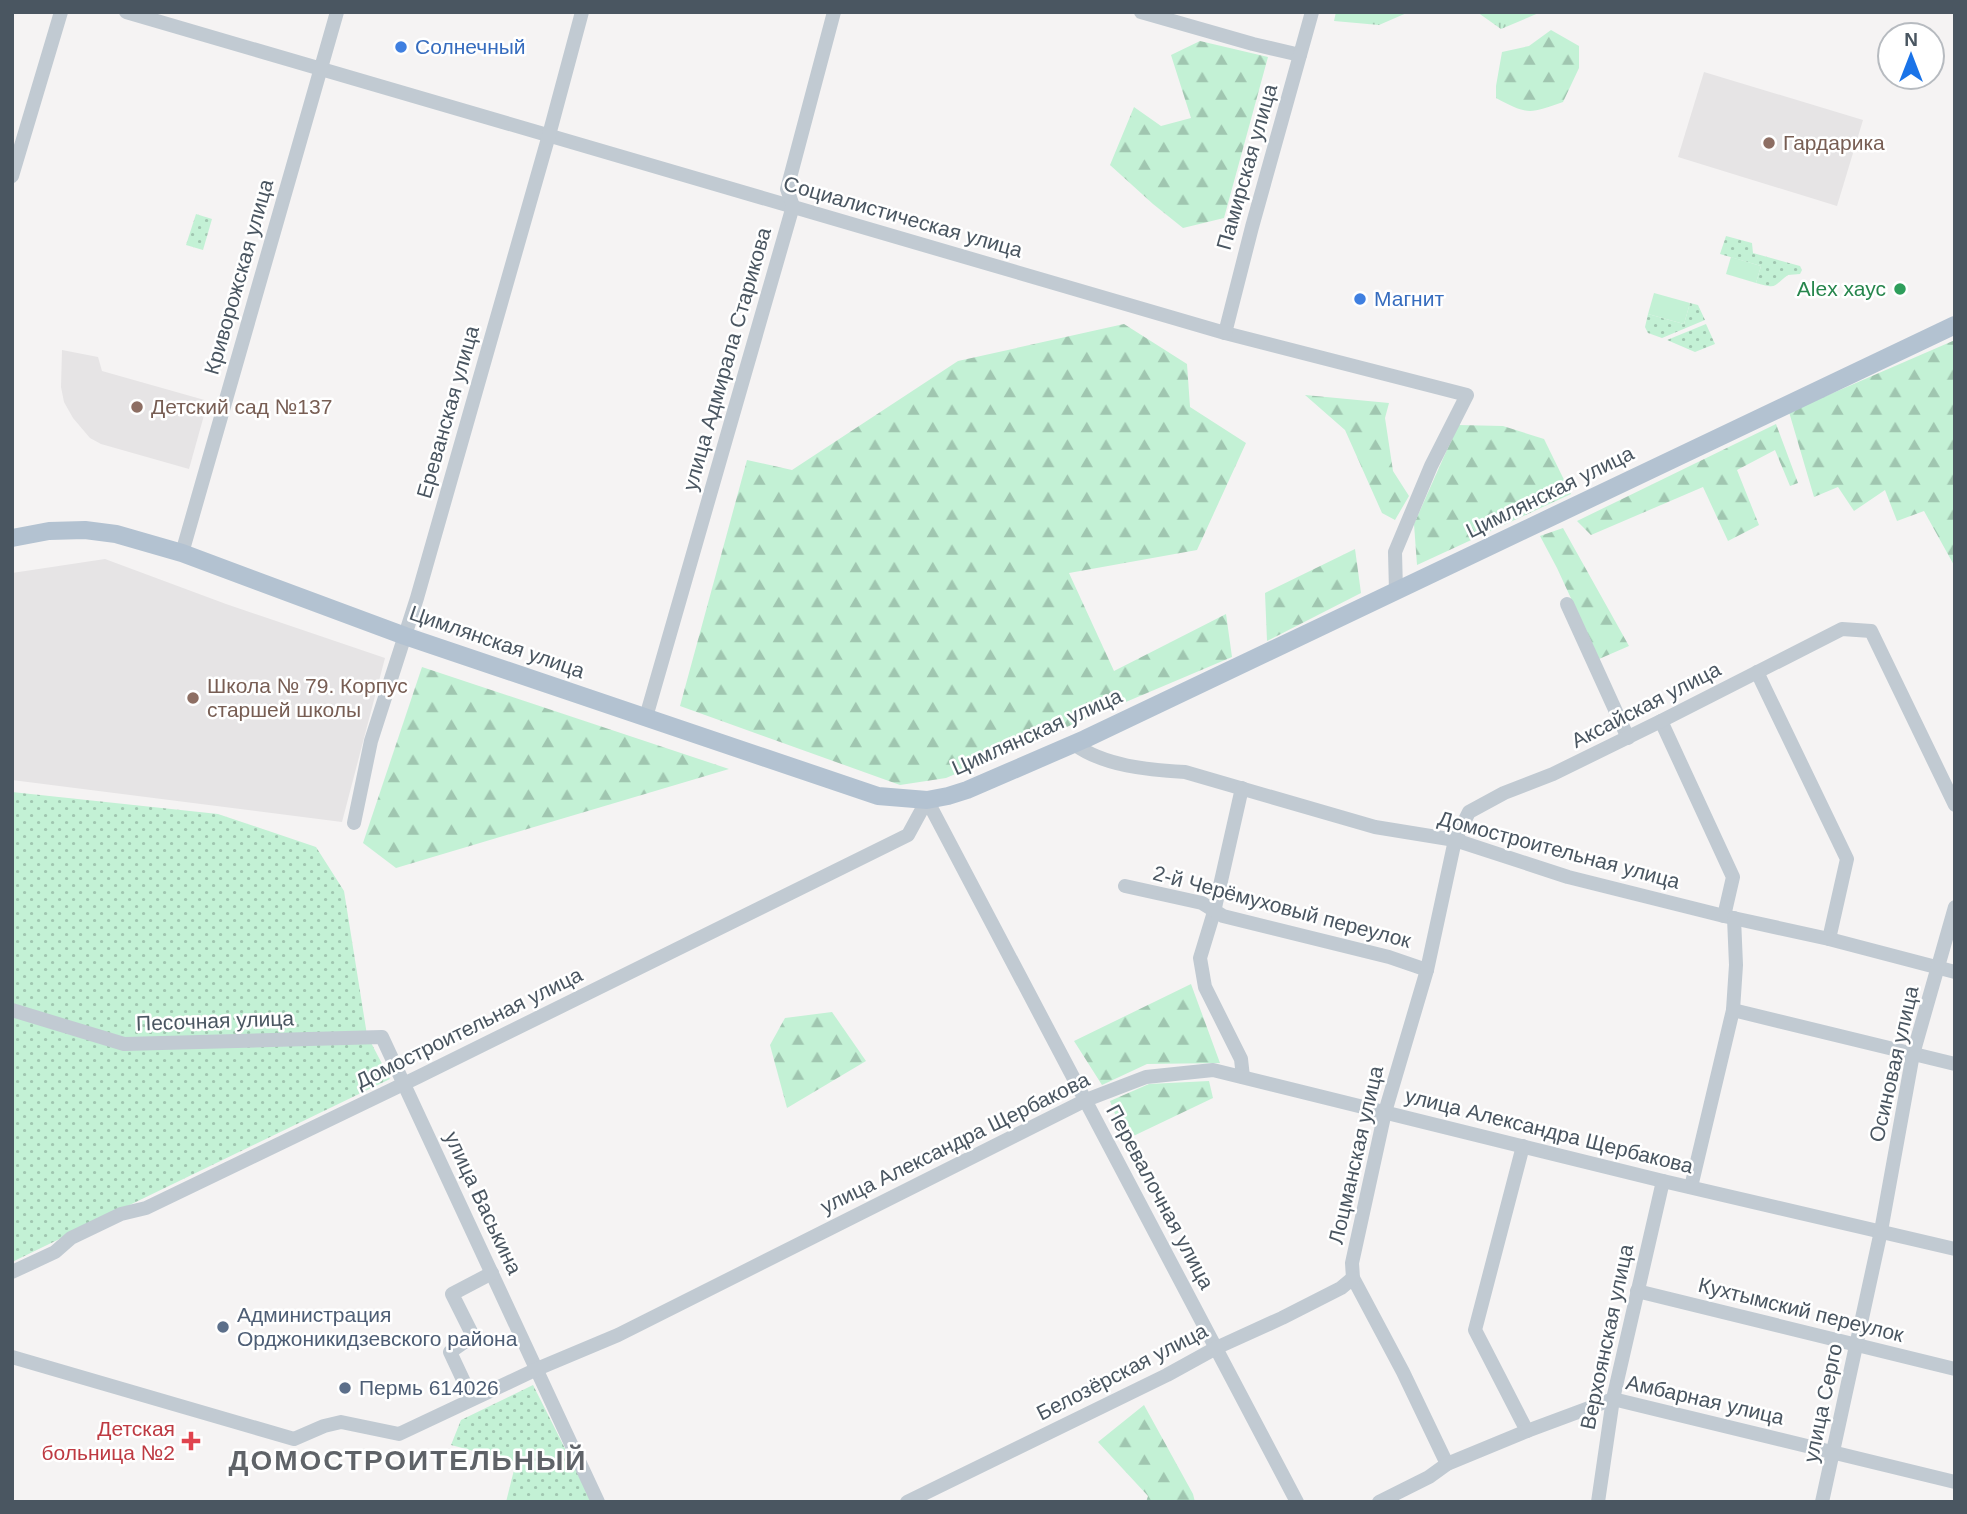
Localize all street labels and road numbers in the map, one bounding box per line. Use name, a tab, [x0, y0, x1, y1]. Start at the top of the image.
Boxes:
street label: Памирская улица	[1212, 81, 1281, 252]
street label: Социалистическая улица	[781, 171, 1026, 262]
street label: Криворожская улица	[200, 176, 278, 377]
street label: улица Адмирала Старикова	[678, 224, 775, 493]
street label: Ереванская улица	[412, 323, 483, 501]
street label: Цимлянская улица	[1462, 441, 1638, 542]
street label: Цимлянская улица	[407, 601, 588, 682]
street label: Аксайская улица	[1567, 657, 1724, 752]
street label: Цимлянская улица	[948, 684, 1126, 779]
street label: Домостроительная улица	[1436, 806, 1683, 893]
street label: 2-й Черёмуховый переулок	[1151, 861, 1414, 952]
street label: Домостроительная улица	[352, 962, 586, 1093]
street label: Осиновая улица	[1864, 983, 1923, 1144]
street label: Песочная улица	[136, 1006, 295, 1035]
street label: Лоцманская улица	[1324, 1063, 1387, 1246]
street label: улица Александра Щербакова	[817, 1067, 1093, 1218]
street label: улица Александра Щербакова	[1403, 1084, 1696, 1178]
street label: Перевалочная улица	[1102, 1101, 1219, 1293]
street label: улица Васькина	[440, 1128, 527, 1278]
street label: Верхоянская улица	[1576, 1242, 1637, 1432]
street label: Кухтымский переулок	[1696, 1273, 1907, 1346]
street label: Белозёрская улица	[1033, 1318, 1211, 1425]
street label: улица Серго	[1799, 1341, 1846, 1464]
street label: Амбарная улица	[1624, 1370, 1787, 1429]

